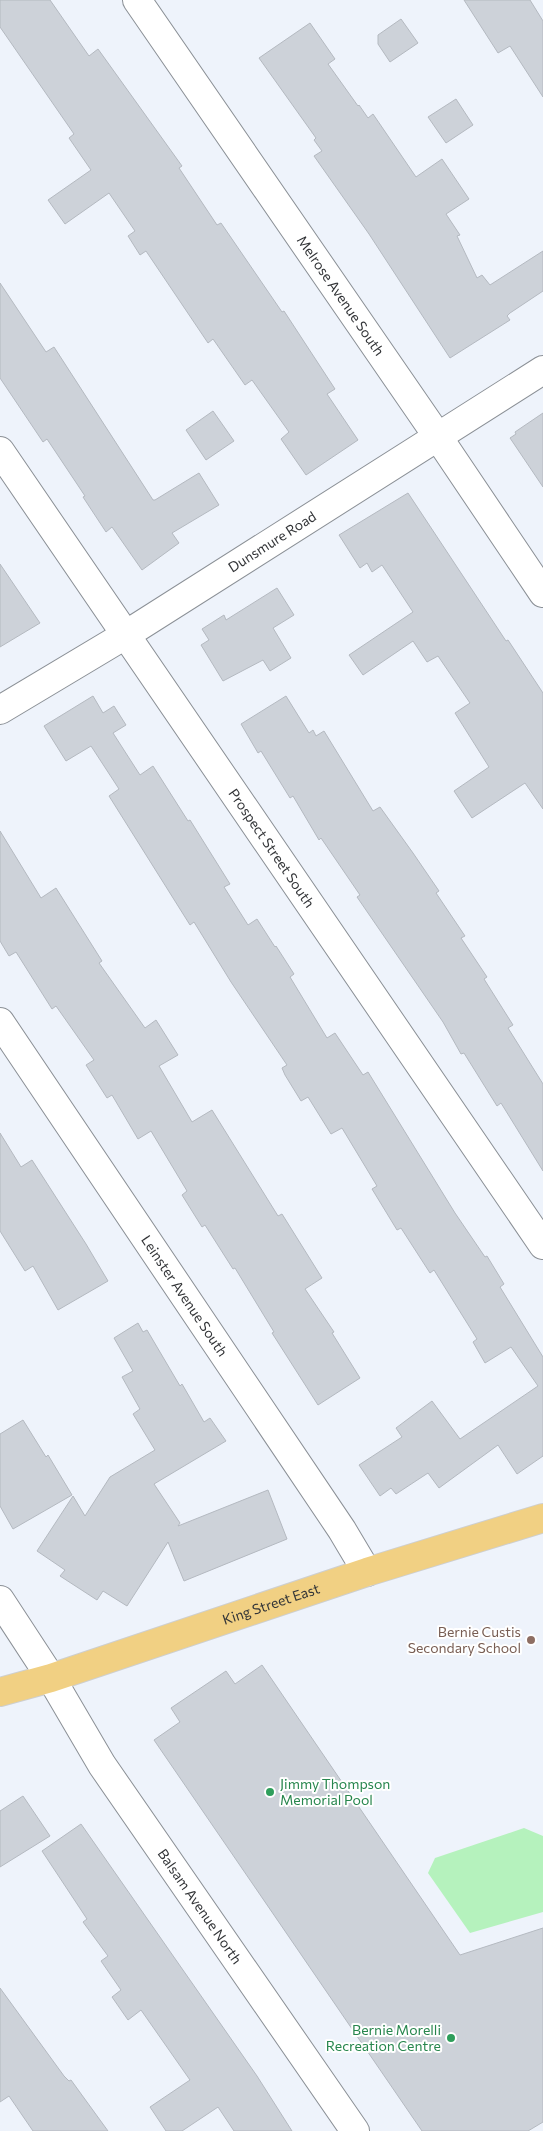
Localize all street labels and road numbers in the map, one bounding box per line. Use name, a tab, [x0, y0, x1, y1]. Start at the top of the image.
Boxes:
street label: Melrose Avenue South	[294, 232, 388, 359]
street label: Dunsmure Road	[225, 507, 319, 576]
street label: Prospect Street South	[225, 785, 319, 910]
street label: Leinster Avenue South	[138, 1232, 231, 1359]
street label: King Street East	[220, 1579, 322, 1628]
street label: Balsam Avenue North	[154, 1845, 246, 1967]

